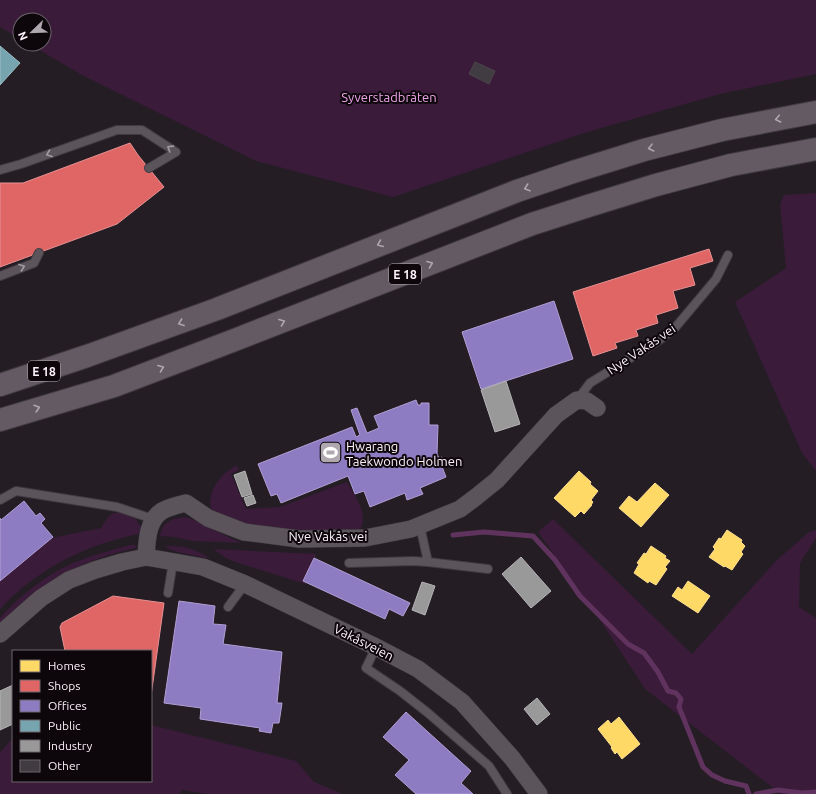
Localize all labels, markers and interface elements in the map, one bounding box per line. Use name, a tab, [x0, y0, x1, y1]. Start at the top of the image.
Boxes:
north arrow	[12, 12, 52, 52]
text: N	[16, 30, 30, 42]
park label: Syverstadbråten	[341, 90, 437, 104]
one-way arrow	[774, 114, 781, 122]
one-way arrow	[648, 144, 654, 152]
one-way arrow	[167, 145, 174, 153]
one-way arrow	[46, 150, 53, 158]
one-way arrow	[524, 183, 531, 191]
one-way arrow	[376, 240, 383, 248]
one-way arrow	[426, 261, 433, 269]
one-way arrow	[19, 264, 26, 272]
road number: E 18	[389, 264, 421, 284]
one-way arrow	[177, 318, 184, 326]
one-way arrow	[279, 318, 286, 326]
street label: Nye Vakås vei	[604, 321, 678, 377]
road number: E 18	[28, 361, 60, 381]
one-way arrow	[157, 364, 164, 372]
one-way arrow	[34, 404, 41, 413]
place label: Hwarang Taekwondo Holmen	[346, 439, 462, 468]
sports icon: Hwarang Taekwondo Holmen	[317, 440, 343, 466]
street label: Nye Vakås vei	[289, 529, 367, 543]
street label: Vakåsveien	[332, 621, 396, 663]
legend	[12, 650, 152, 782]
text: Homes	[48, 659, 86, 672]
text: Shops	[48, 679, 80, 692]
text: Offices	[48, 699, 87, 712]
text: Public	[48, 719, 81, 732]
text: Industry	[48, 739, 93, 752]
text: Other	[48, 759, 81, 772]

